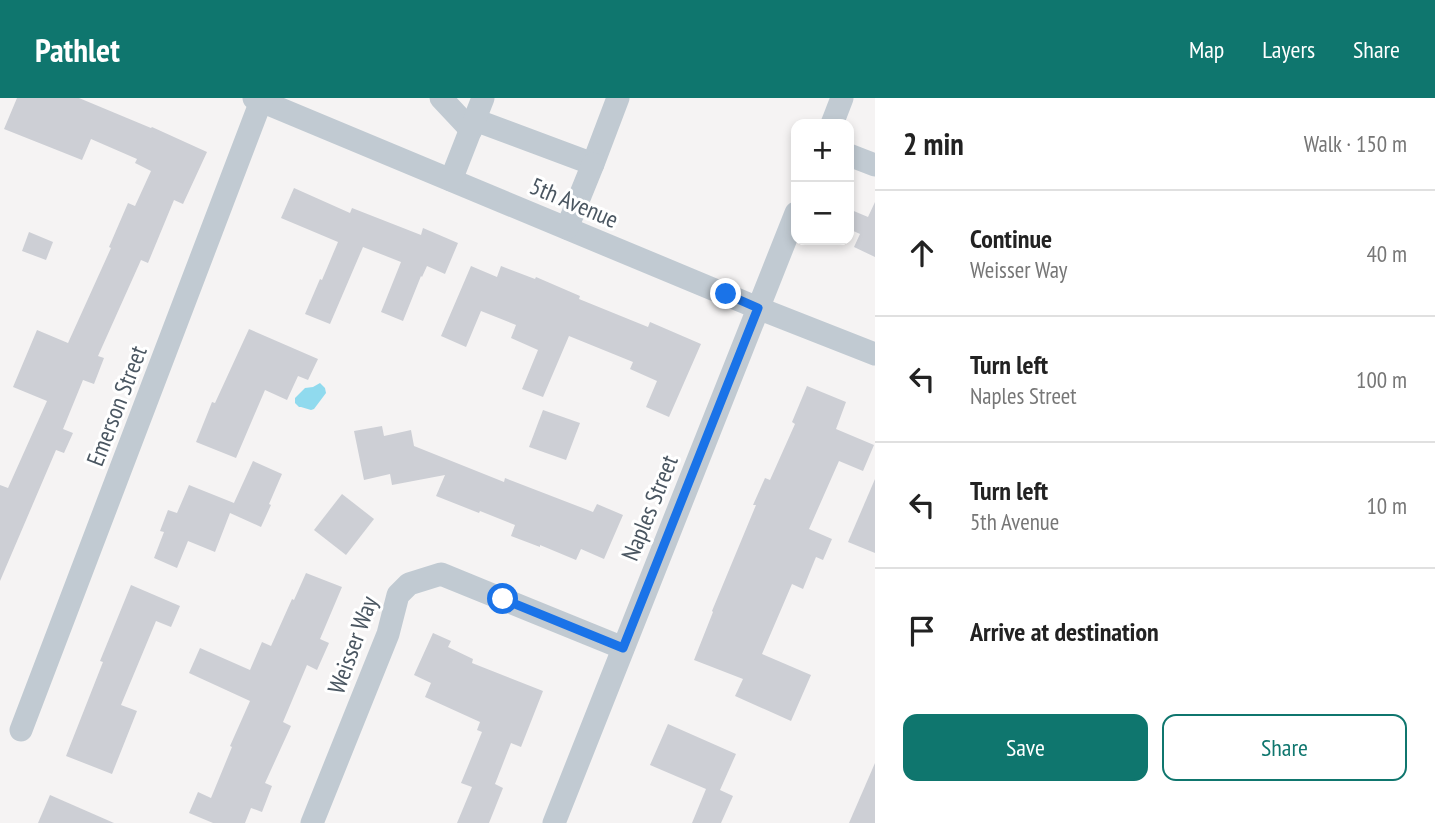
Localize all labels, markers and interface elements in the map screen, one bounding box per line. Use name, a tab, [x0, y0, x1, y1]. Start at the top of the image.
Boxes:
text: Pathlet	[35, 28, 120, 71]
text: Map	[1189, 34, 1224, 65]
text: Layers	[1262, 34, 1315, 65]
text: Share	[1353, 34, 1400, 65]
map controls	[791, 119, 854, 245]
button: +	[791, 119, 854, 182]
text: 2 min	[903, 124, 964, 163]
text: Walk · 150 m	[1304, 129, 1407, 158]
street label: 5th Avenue	[525, 170, 623, 235]
button: −	[791, 182, 854, 245]
text: Continue	[970, 222, 1052, 255]
icon: ahead	[903, 234, 941, 272]
text: 40 m	[1366, 239, 1407, 268]
text: Weisser Way	[970, 255, 1068, 284]
route end	[710, 278, 741, 309]
street label: Emerson Street	[79, 341, 154, 470]
text: Turn left	[970, 348, 1048, 381]
icon: left	[903, 360, 941, 398]
text: 100 m	[1356, 365, 1407, 394]
text: Naples Street	[970, 381, 1077, 410]
street label: Naples Street	[614, 450, 685, 565]
text: Turn left	[970, 474, 1048, 507]
icon: left	[903, 486, 941, 524]
text: 10 m	[1366, 491, 1407, 520]
text: 5th Avenue	[970, 507, 1059, 536]
route start	[487, 583, 518, 614]
street label: Weisser Way	[321, 592, 384, 698]
icon: arrive	[903, 612, 941, 650]
text: Arrive at destination	[970, 615, 1159, 648]
button: Save	[903, 714, 1148, 781]
button: Share	[1162, 714, 1407, 781]

